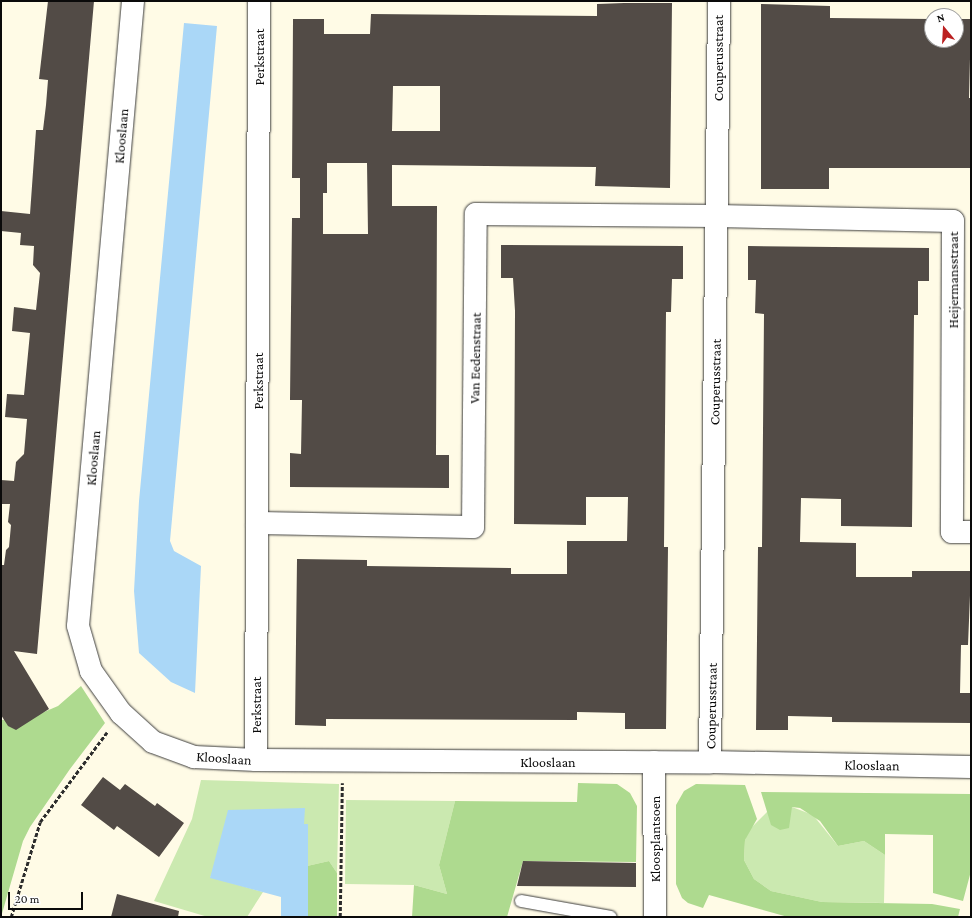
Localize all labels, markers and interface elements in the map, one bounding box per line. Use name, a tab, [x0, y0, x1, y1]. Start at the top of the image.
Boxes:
north arrow	[924, 8, 964, 48]
text: N	[935, 11, 946, 24]
street label: Couperusstraat	[710, 15, 726, 101]
street label: Perkstraat	[251, 29, 267, 85]
street label: Klooslaan	[110, 108, 132, 164]
street label: Heijermansstraat	[945, 232, 961, 328]
street label: Van Eedenstraat	[466, 312, 484, 404]
street label: Couperusstraat	[706, 339, 724, 425]
street label: Perkstraat	[250, 353, 266, 409]
street label: Klooslaan	[82, 430, 104, 486]
street label: Couperusstraat	[702, 663, 720, 749]
street label: Perkstraat	[248, 677, 264, 733]
street label: Klooslaan	[196, 748, 252, 768]
street label: Klooslaan	[520, 754, 576, 770]
street label: Klooslaan	[844, 756, 900, 774]
street label: Kloosplantsoen	[647, 796, 663, 882]
scale bar	[10, 884, 85, 910]
text: 20 m	[15, 892, 39, 906]

